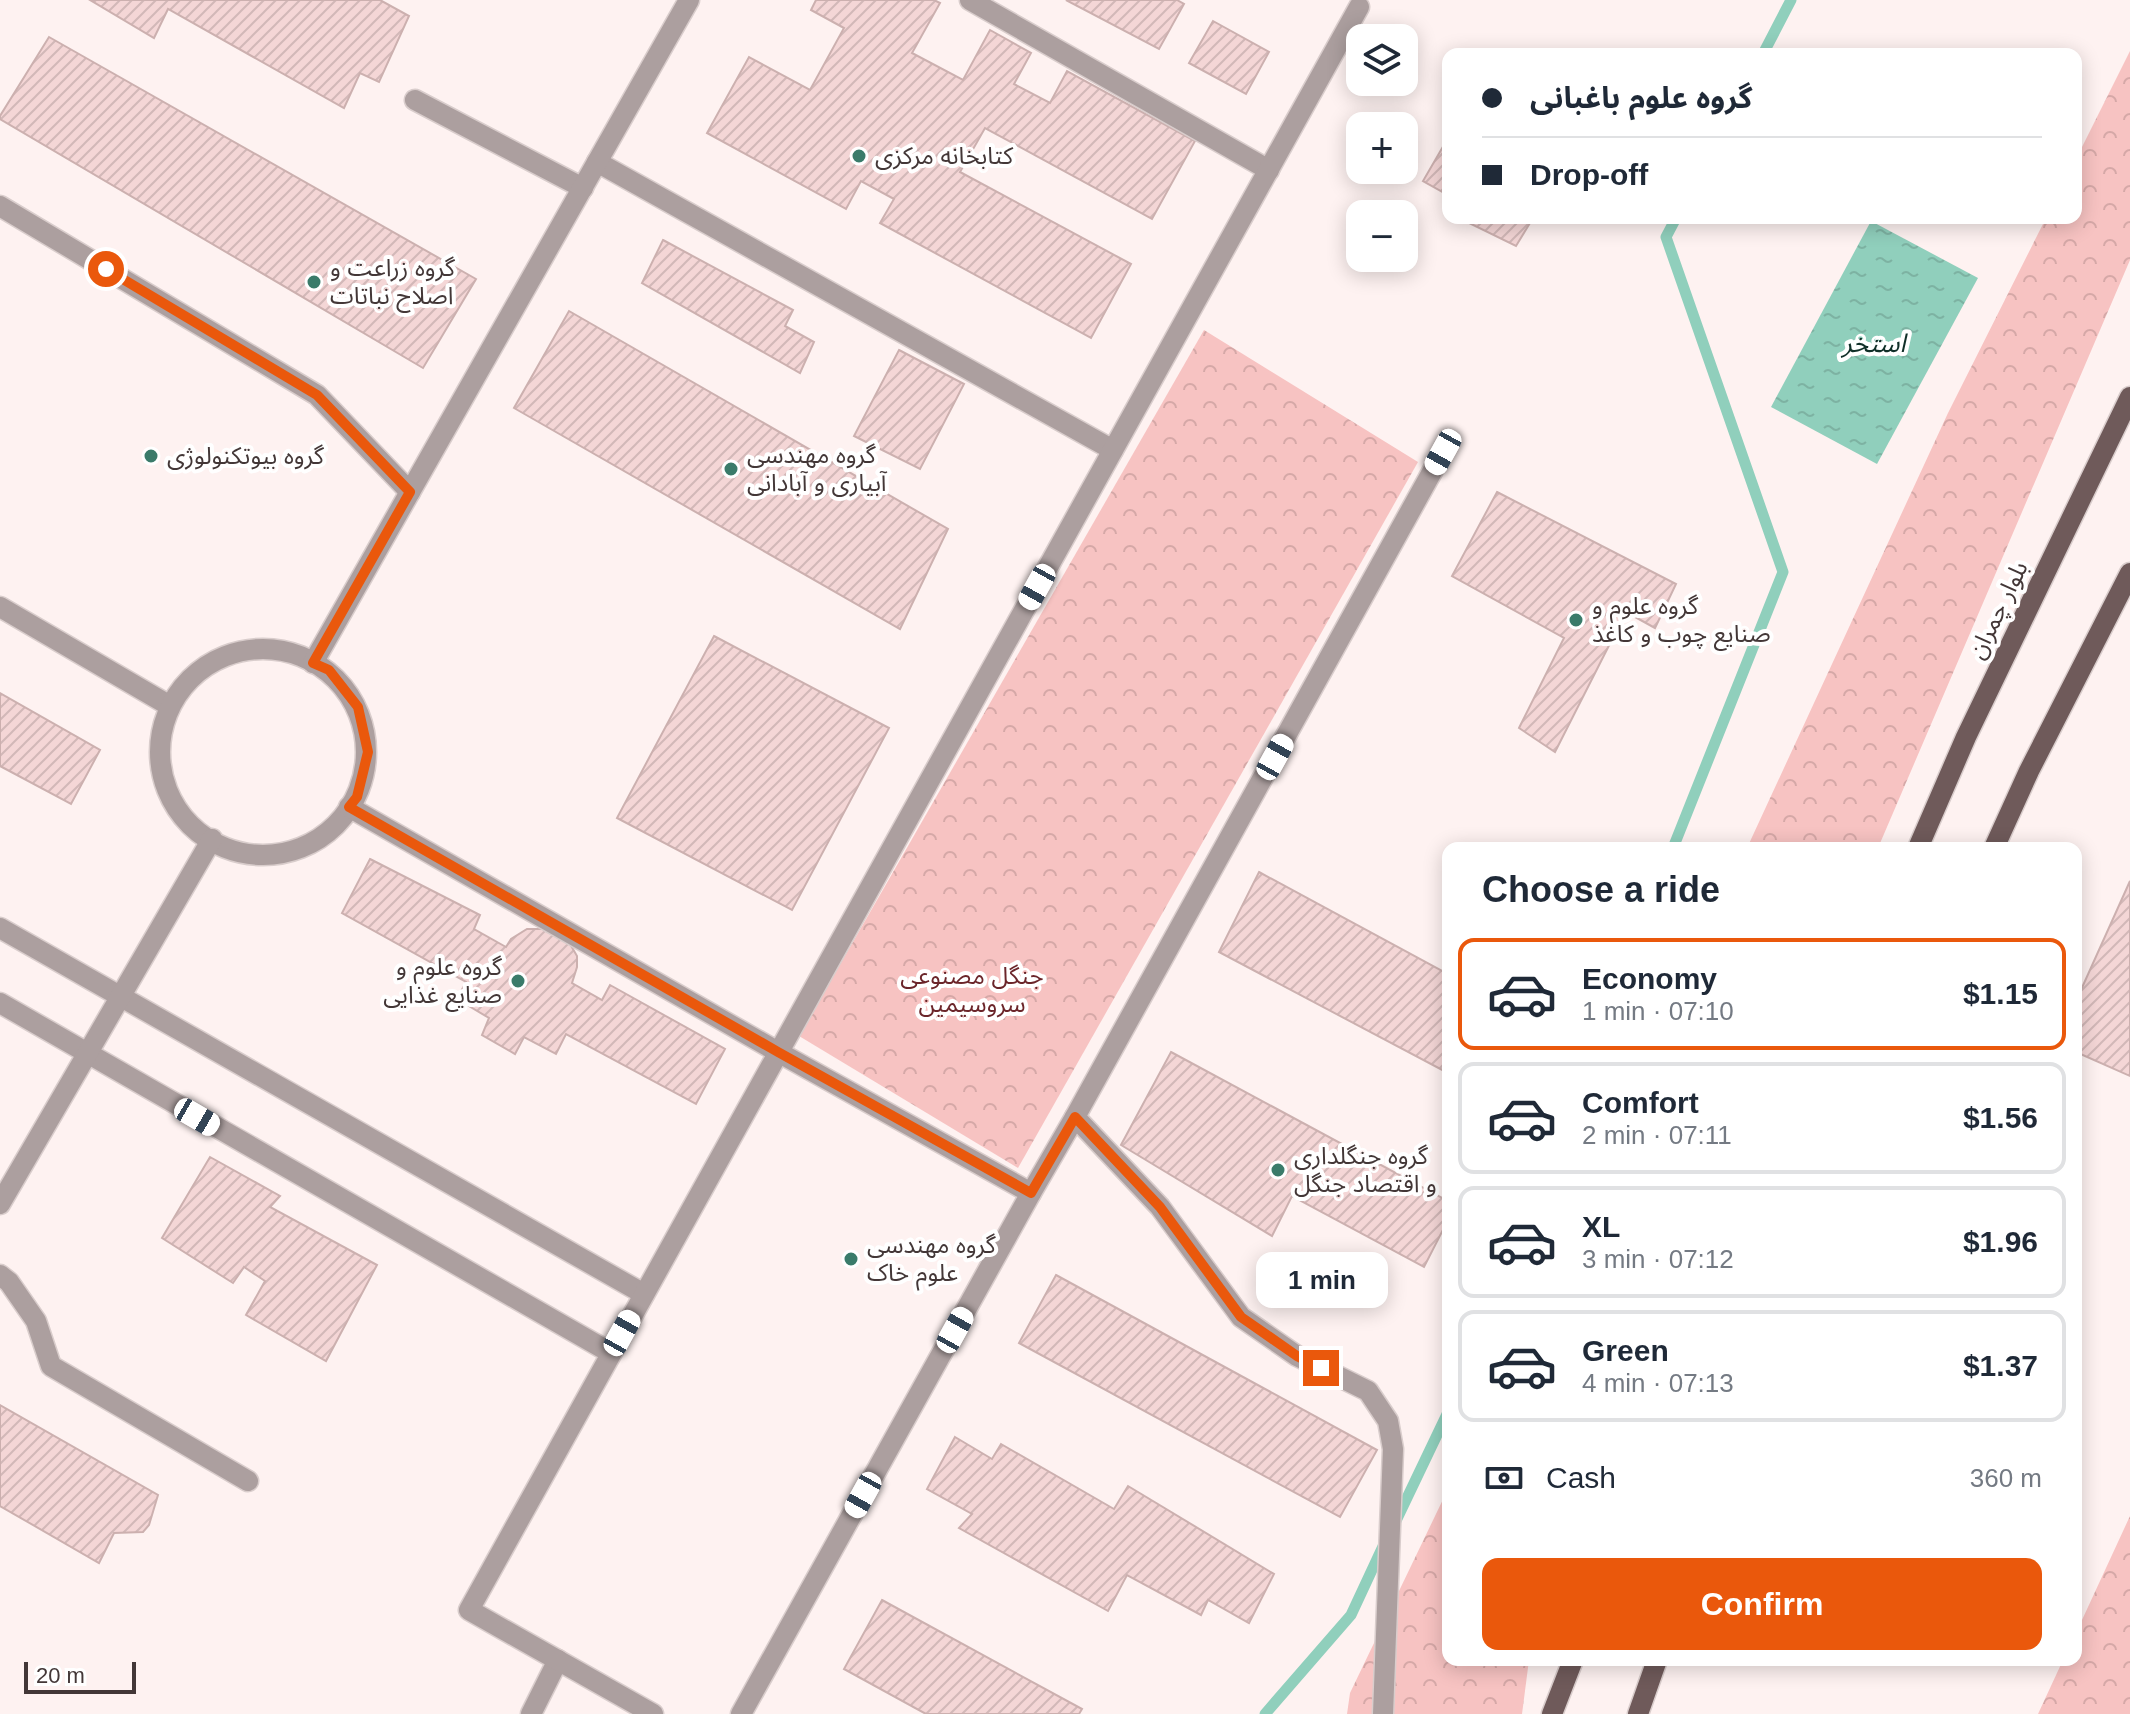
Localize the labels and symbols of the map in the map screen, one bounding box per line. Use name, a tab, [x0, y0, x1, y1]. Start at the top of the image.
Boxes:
place label: کتابخانه مرکزی	[875, 142, 1014, 170]
marker: کتابخانه مرکزی	[850, 147, 868, 165]
route start	[88, 251, 124, 287]
place label: گروه زراعت و اصلاح نباتات	[330, 254, 456, 313]
marker: گروه زراعت و اصلاح نباتات	[305, 273, 323, 291]
water label: استخر	[1840, 328, 1908, 359]
car	[1421, 425, 1465, 479]
place label: گروه مهندسی آبیاری و آبادانی	[747, 441, 887, 497]
place label: گروه بیوتکنولوژی	[167, 442, 325, 470]
marker: گروه بیوتکنولوژی	[142, 447, 160, 465]
marker: گروه مهندسی آبیاری و آبادانی	[722, 460, 740, 478]
street label: بلوار چمران	[1962, 557, 2035, 664]
car	[1015, 560, 1059, 614]
place label: گروه علوم و صنایع چوب و کاغذ	[1592, 592, 1771, 651]
marker: گروه علوم و صنایع چوب و کاغذ	[1567, 611, 1585, 629]
car	[1253, 730, 1297, 784]
place label: گروه علوم و صنایع غذایی	[383, 953, 503, 1012]
park label: جنگل مصنوعی سروسیمین	[900, 962, 1044, 1018]
marker: گروه علوم و صنایع غذایی	[509, 972, 527, 990]
car	[170, 1095, 224, 1139]
place label: گروه جنگلداری و اقتصاد جنگل	[1294, 1142, 1437, 1198]
marker: گروه جنگلداری و اقتصاد جنگل	[1269, 1161, 1287, 1179]
place label: گروه مهندسی علوم خاک	[867, 1231, 997, 1291]
marker: گروه مهندسی علوم خاک	[842, 1250, 860, 1268]
callout: 1 min	[1255, 1252, 1387, 1308]
car	[933, 1303, 977, 1357]
car	[600, 1306, 644, 1360]
route end	[1303, 1350, 1339, 1386]
car	[841, 1468, 885, 1522]
scale bar	[24, 1658, 136, 1694]

